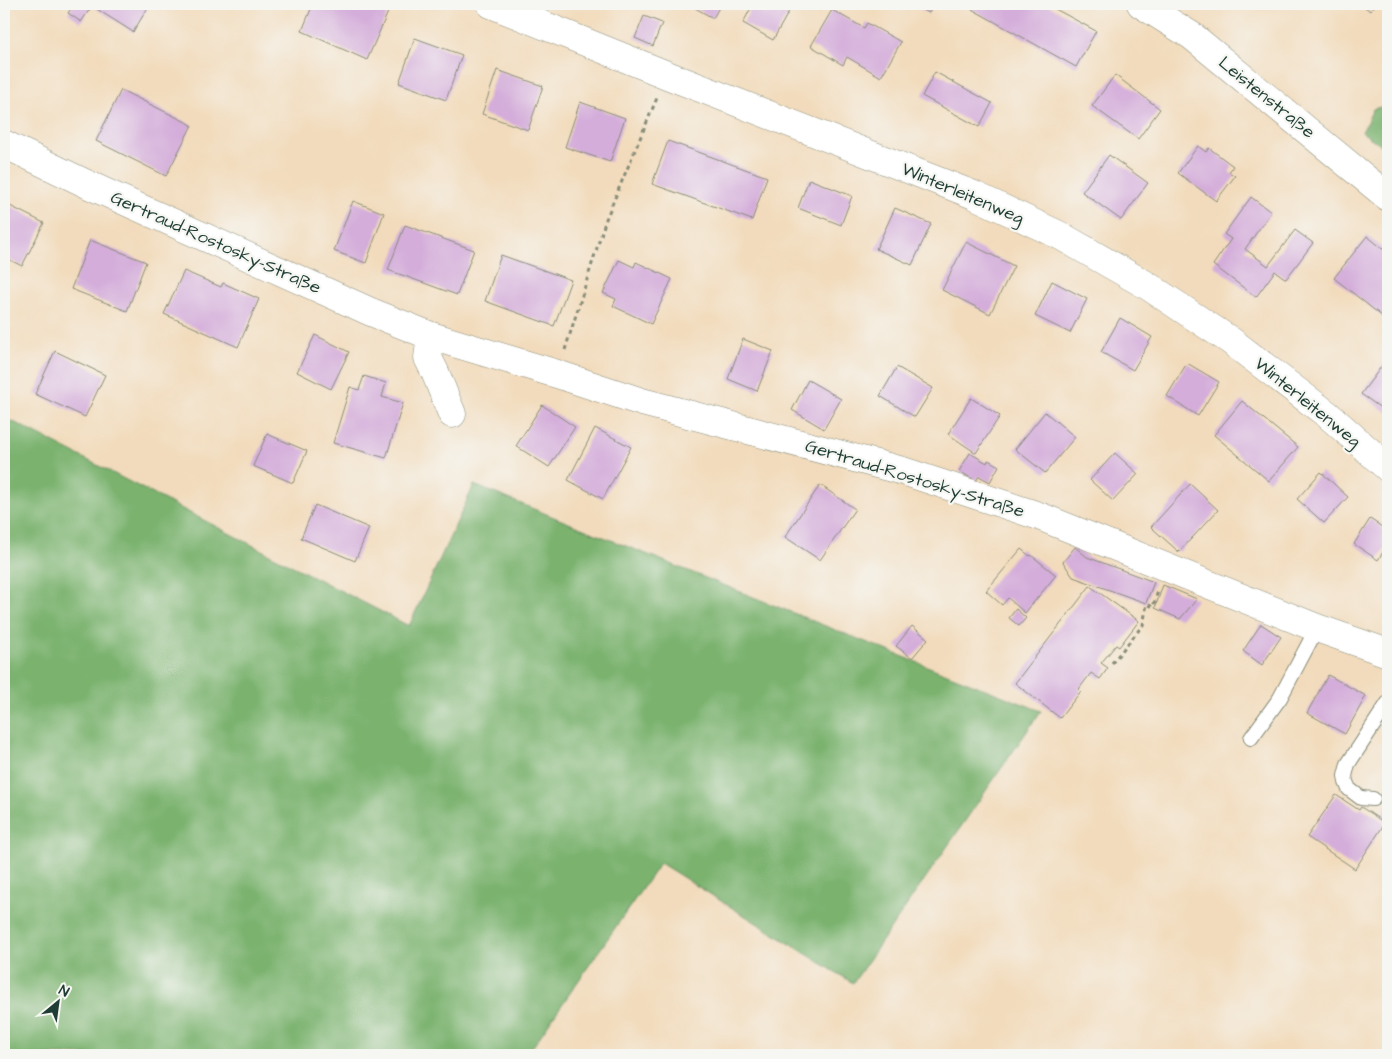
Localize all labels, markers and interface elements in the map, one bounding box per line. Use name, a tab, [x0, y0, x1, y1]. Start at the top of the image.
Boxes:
street label: Leistenstraße	[1213, 51, 1321, 144]
street label: Winterleitenweg	[897, 156, 1028, 231]
street label: Gertraud-Rostosky-Straße	[106, 185, 325, 301]
street label: Winterleitenweg	[1248, 352, 1366, 454]
street label: Gertraud-Rostosky-Straße	[802, 433, 1028, 525]
north arrow	[32, 976, 82, 1026]
text: N	[55, 981, 73, 1002]

